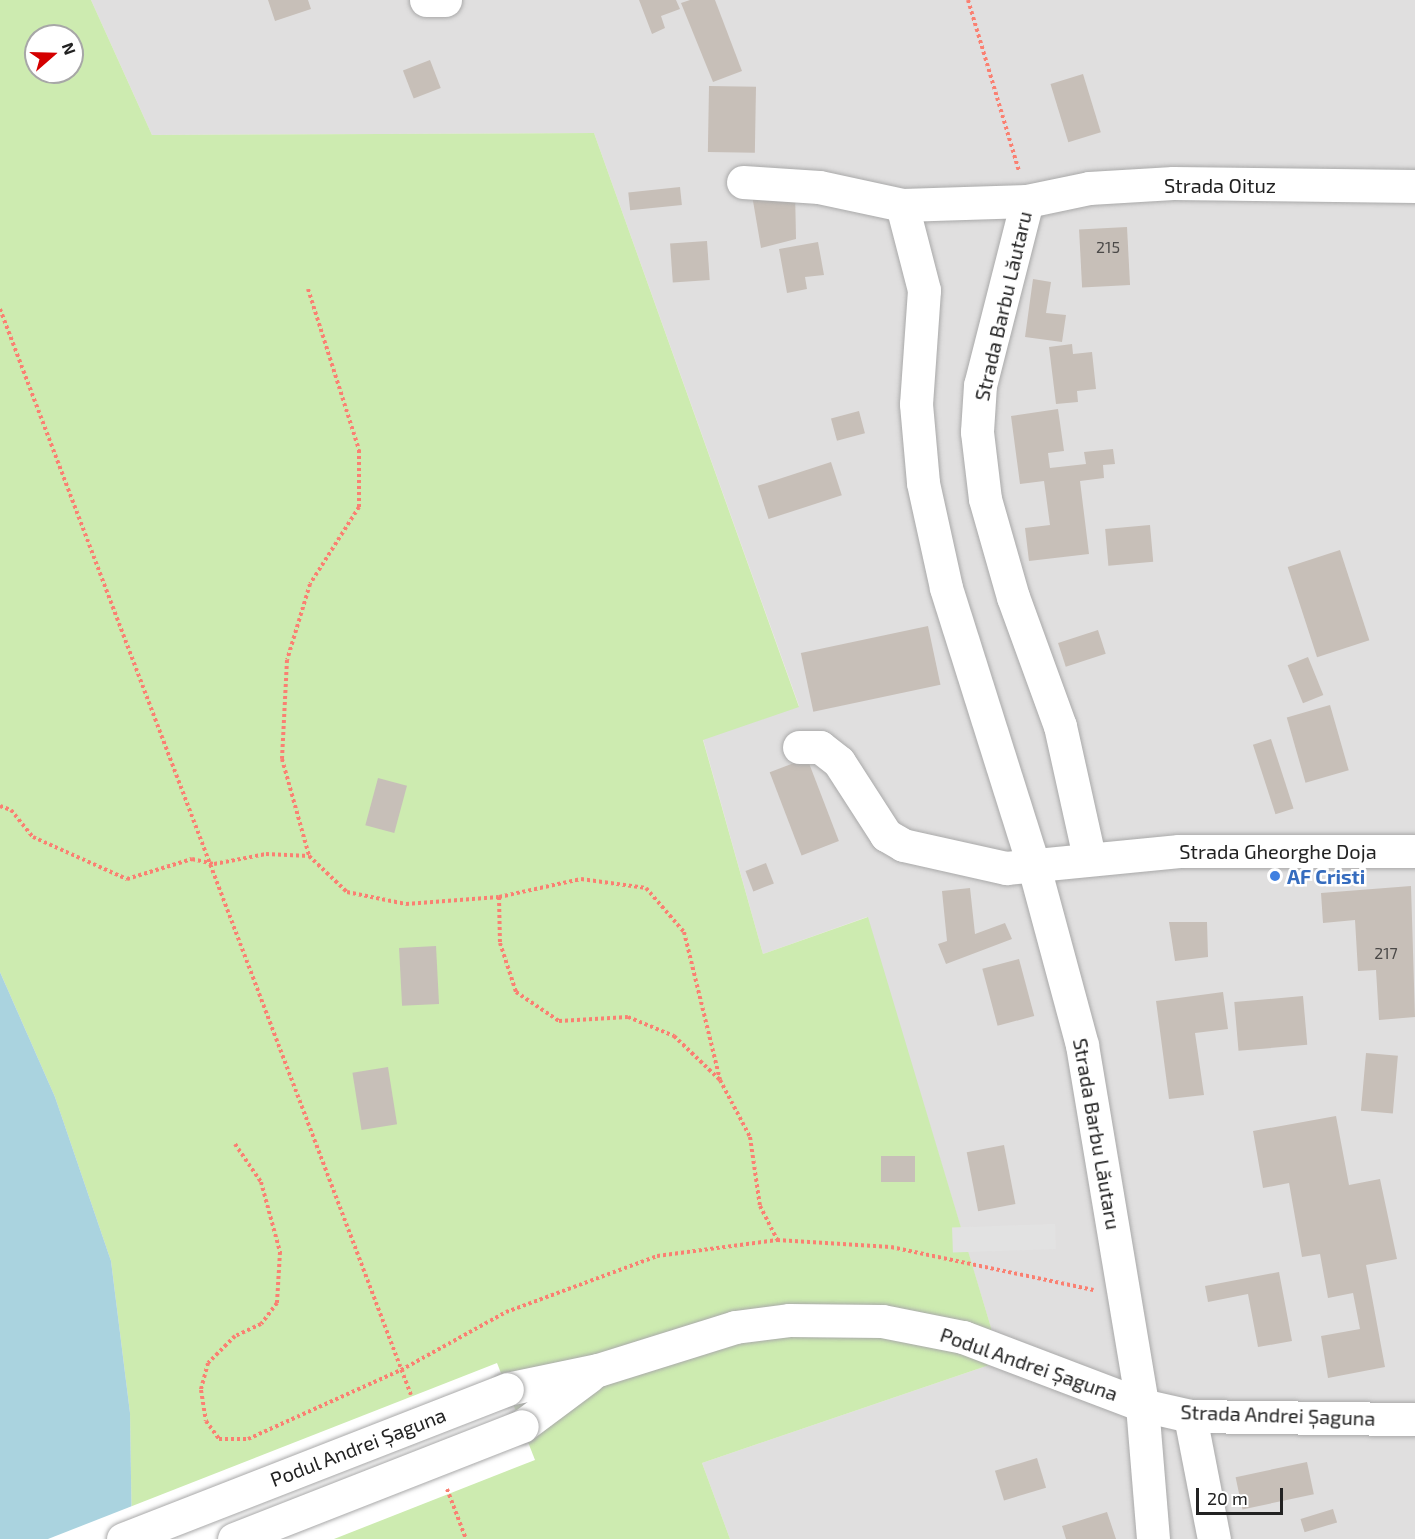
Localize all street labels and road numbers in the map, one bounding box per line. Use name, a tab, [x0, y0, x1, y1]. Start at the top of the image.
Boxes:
street label: Strada Oituz	[1164, 173, 1276, 197]
street label: Strada Barbu Lăutaru	[969, 209, 1037, 403]
street label: Strada Gheorghe Doja	[1179, 839, 1377, 863]
street label: Strada Barbu Lăutaru	[1068, 1036, 1126, 1232]
street label: Podul Andrei Șaguna	[937, 1322, 1121, 1406]
street label: Strada Andrei Șaguna	[1180, 1400, 1376, 1430]
street label: Podul Andrei Șaguna	[266, 1402, 450, 1492]

